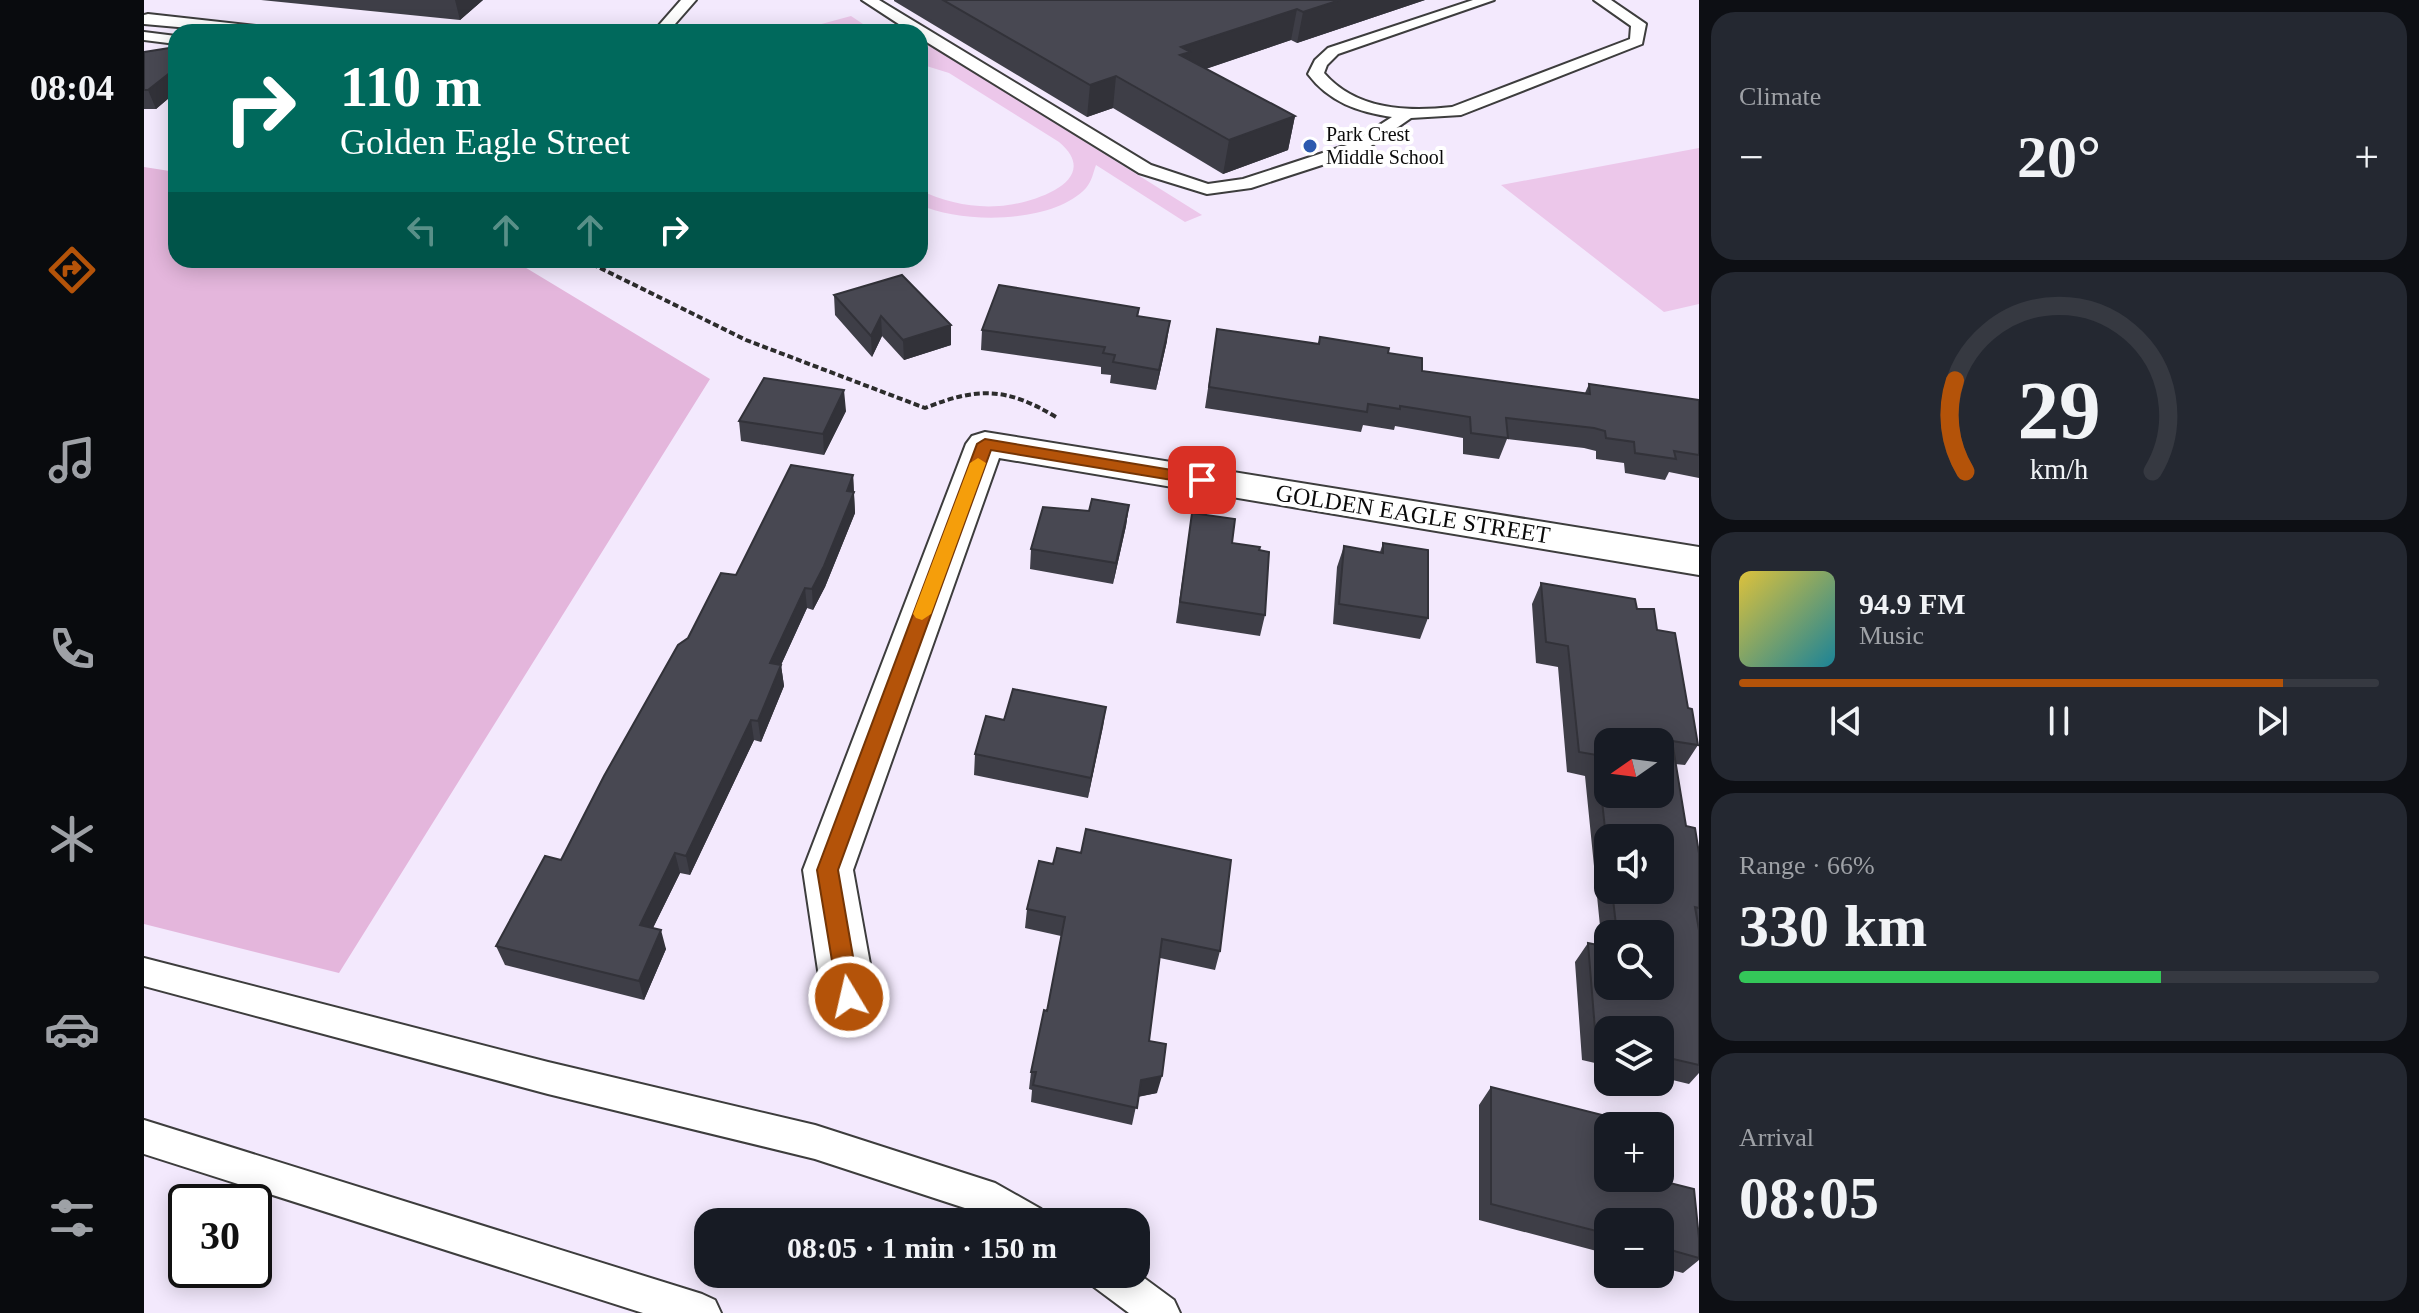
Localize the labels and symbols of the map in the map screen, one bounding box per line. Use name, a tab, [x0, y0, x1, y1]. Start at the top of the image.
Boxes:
place label: Park Crest Middle School	[1326, 123, 1445, 168]
marker: Park Crest Middle School	[1301, 137, 1319, 155]
pin	[1168, 446, 1236, 514]
street label: GOLDEN EAGLE STREET	[1274, 479, 1552, 549]
north arrow	[1594, 728, 1674, 808]
position arrow	[807, 955, 891, 1039]
speed limit sign: 30	[168, 1184, 272, 1288]

